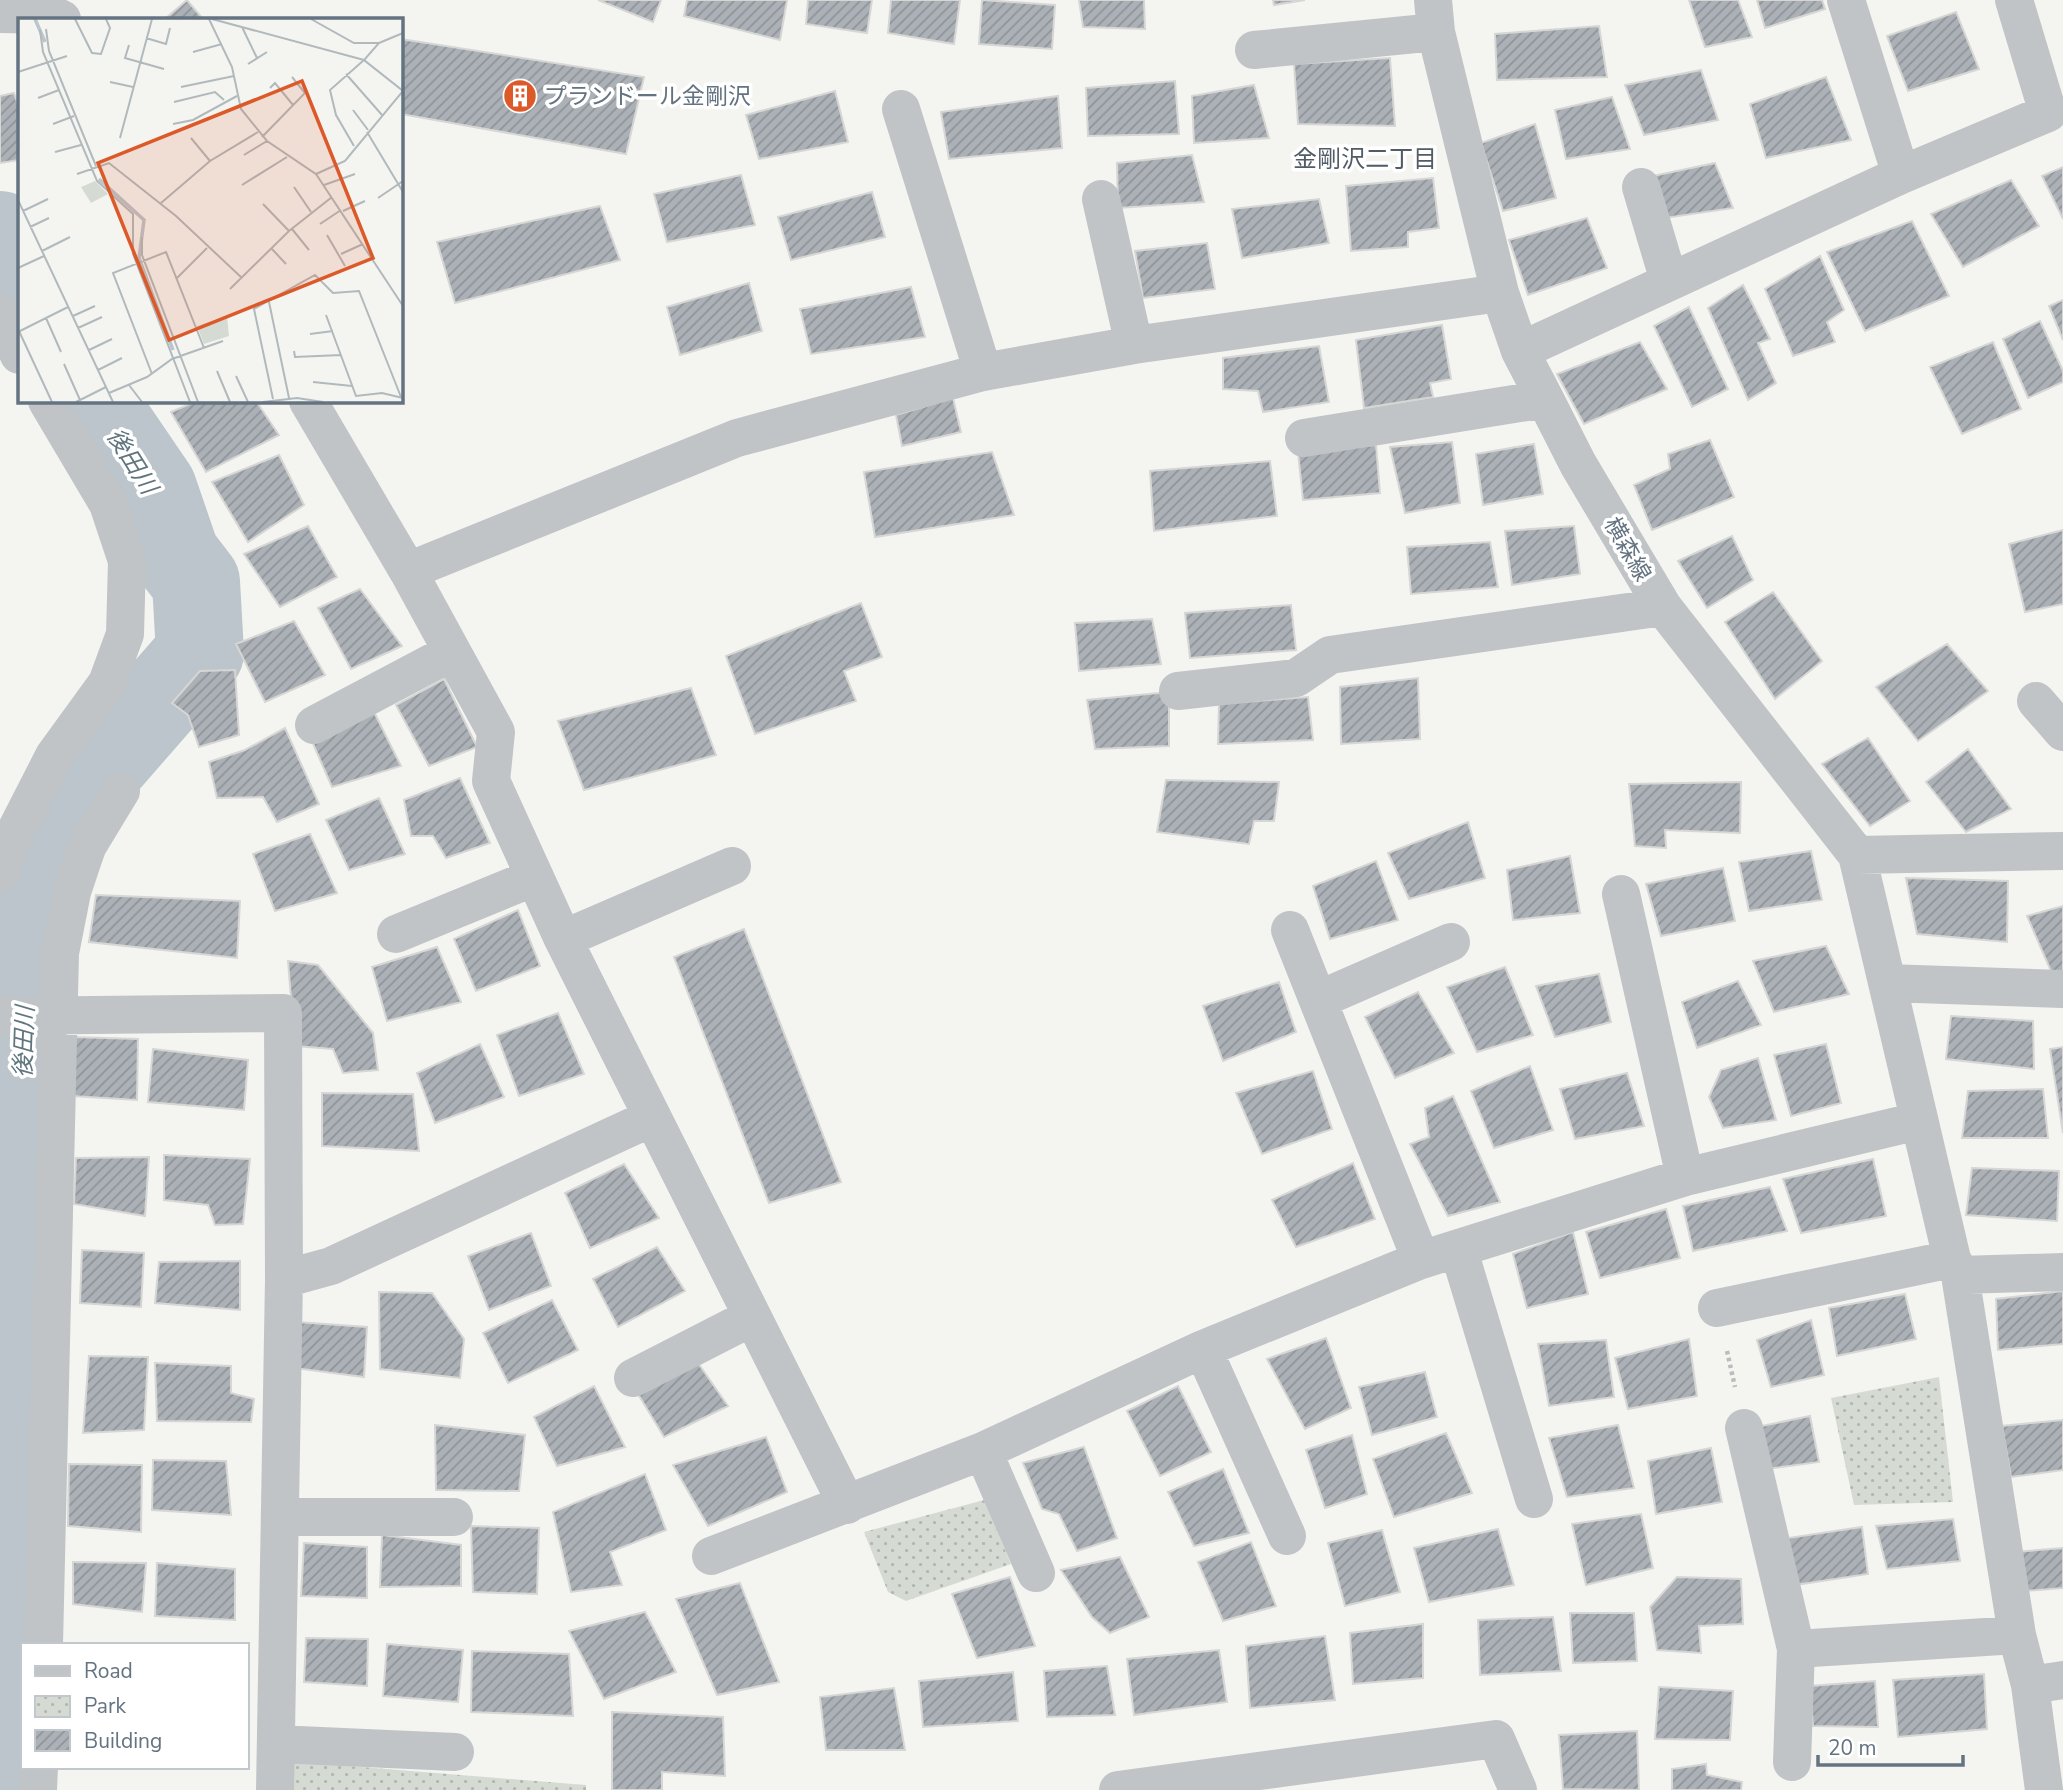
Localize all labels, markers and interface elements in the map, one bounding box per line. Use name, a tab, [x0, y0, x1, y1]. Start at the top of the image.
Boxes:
inset map	[18, 18, 402, 402]
building icon: プランドール金剛沢	[501, 77, 539, 115]
place label: プランドール金剛沢	[544, 81, 751, 112]
district label: 金剛沢二丁目	[1293, 143, 1437, 175]
water label: 後田川	[99, 422, 166, 503]
street label: 横森線	[1597, 512, 1658, 587]
water label: 後田川	[7, 1002, 41, 1079]
legend	[21, 1643, 248, 1769]
text: Road	[84, 1657, 133, 1685]
text: Park	[84, 1692, 126, 1720]
scale bar	[1818, 1724, 1963, 1768]
text: Building	[84, 1727, 162, 1755]
text: 20 m	[1828, 1734, 1877, 1762]

